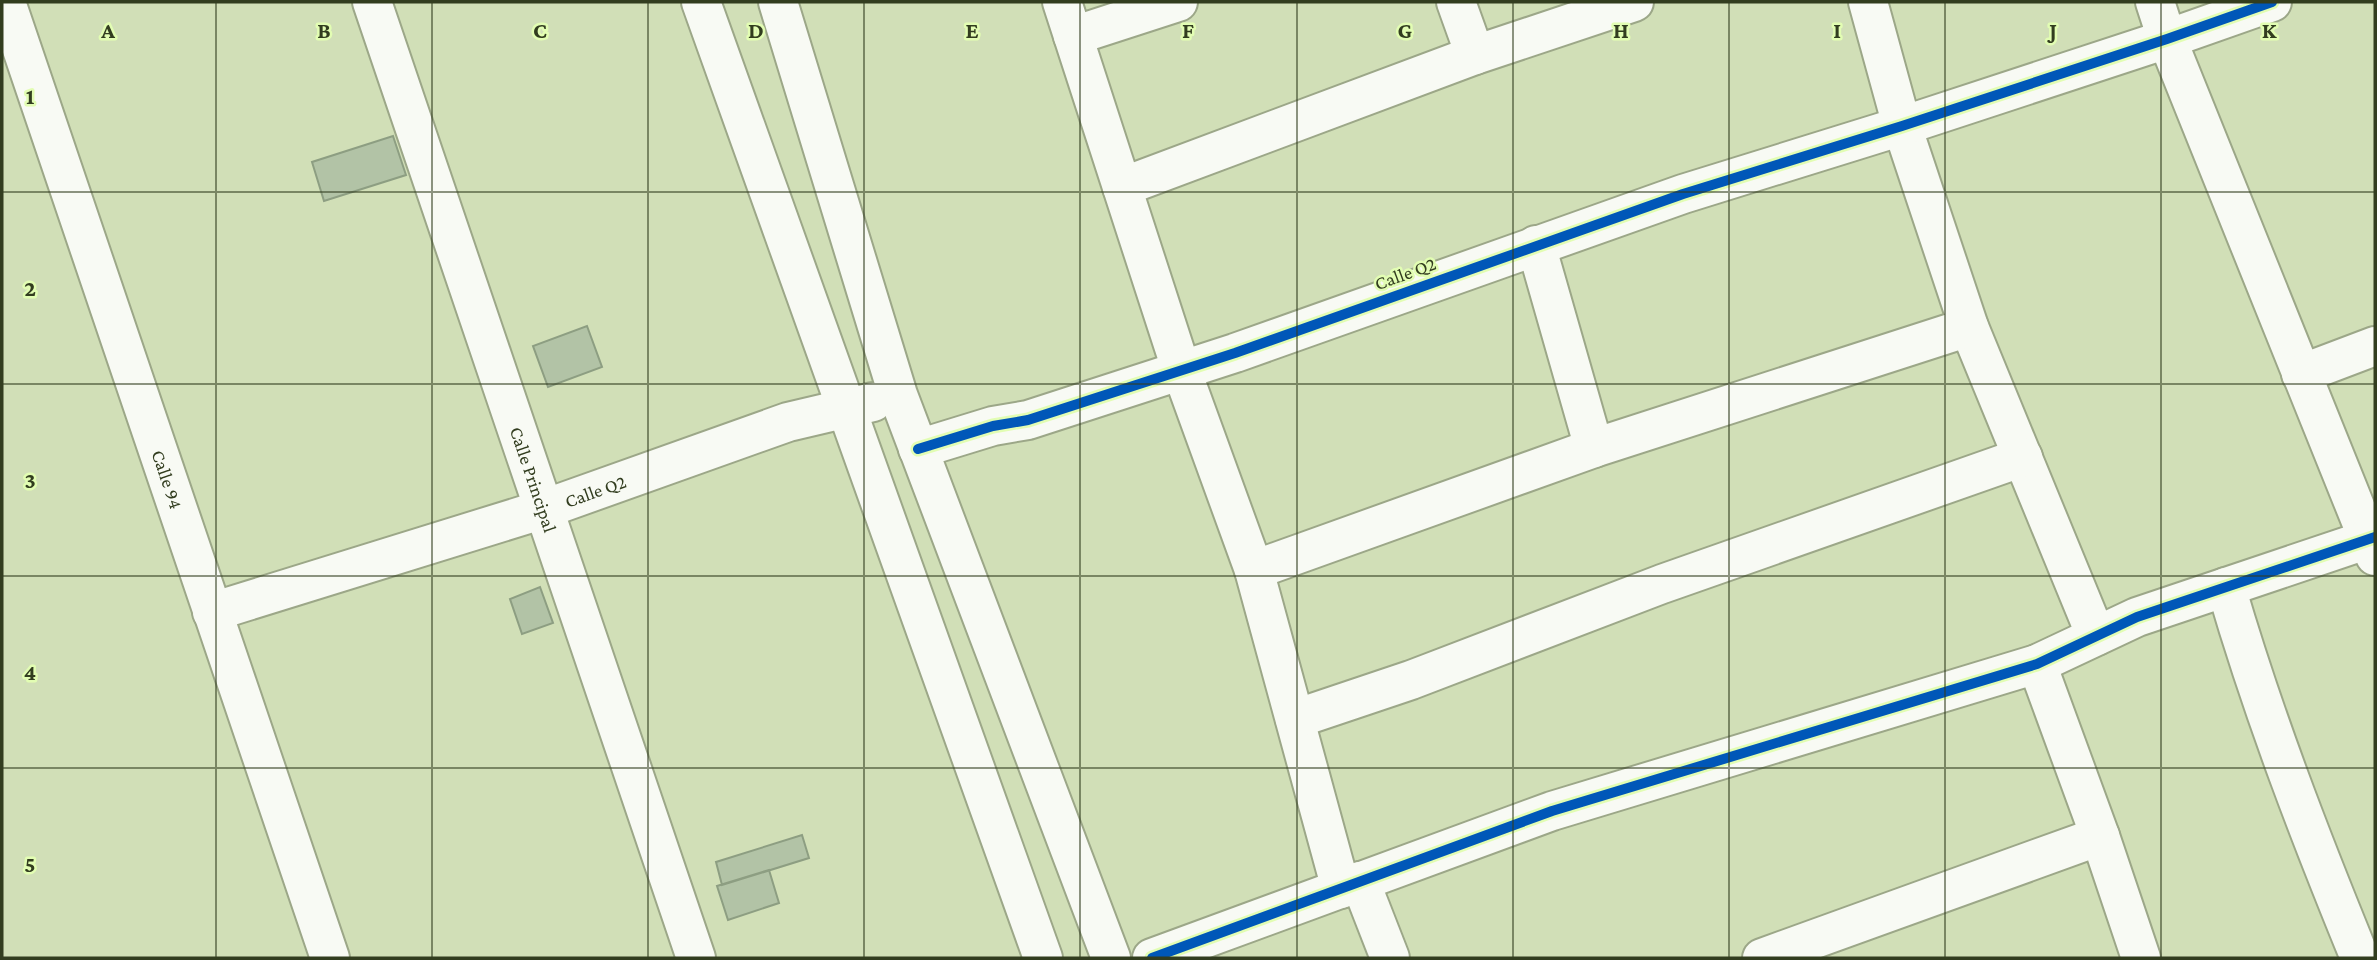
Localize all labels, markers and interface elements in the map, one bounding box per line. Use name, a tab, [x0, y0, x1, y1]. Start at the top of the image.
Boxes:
text: A	[100, 17, 115, 43]
text: B	[317, 17, 331, 43]
text: C	[533, 17, 547, 43]
text: D	[748, 17, 764, 43]
text: E	[965, 17, 979, 43]
text: F	[1182, 17, 1194, 43]
text: G	[1398, 17, 1413, 43]
text: H	[1613, 17, 1629, 43]
text: I	[1833, 17, 1841, 43]
text: J	[2047, 17, 2057, 43]
text: K	[2262, 17, 2277, 43]
text: 1	[26, 83, 35, 109]
street label: Calle Q2	[1372, 253, 1439, 294]
text: 2	[24, 275, 36, 301]
street label: Calle Principal	[506, 424, 561, 535]
street label: Calle 94	[148, 447, 187, 512]
text: 3	[24, 467, 36, 493]
street label: Calle Q2	[562, 471, 629, 512]
text: 4	[24, 659, 36, 685]
text: 5	[24, 851, 36, 877]

